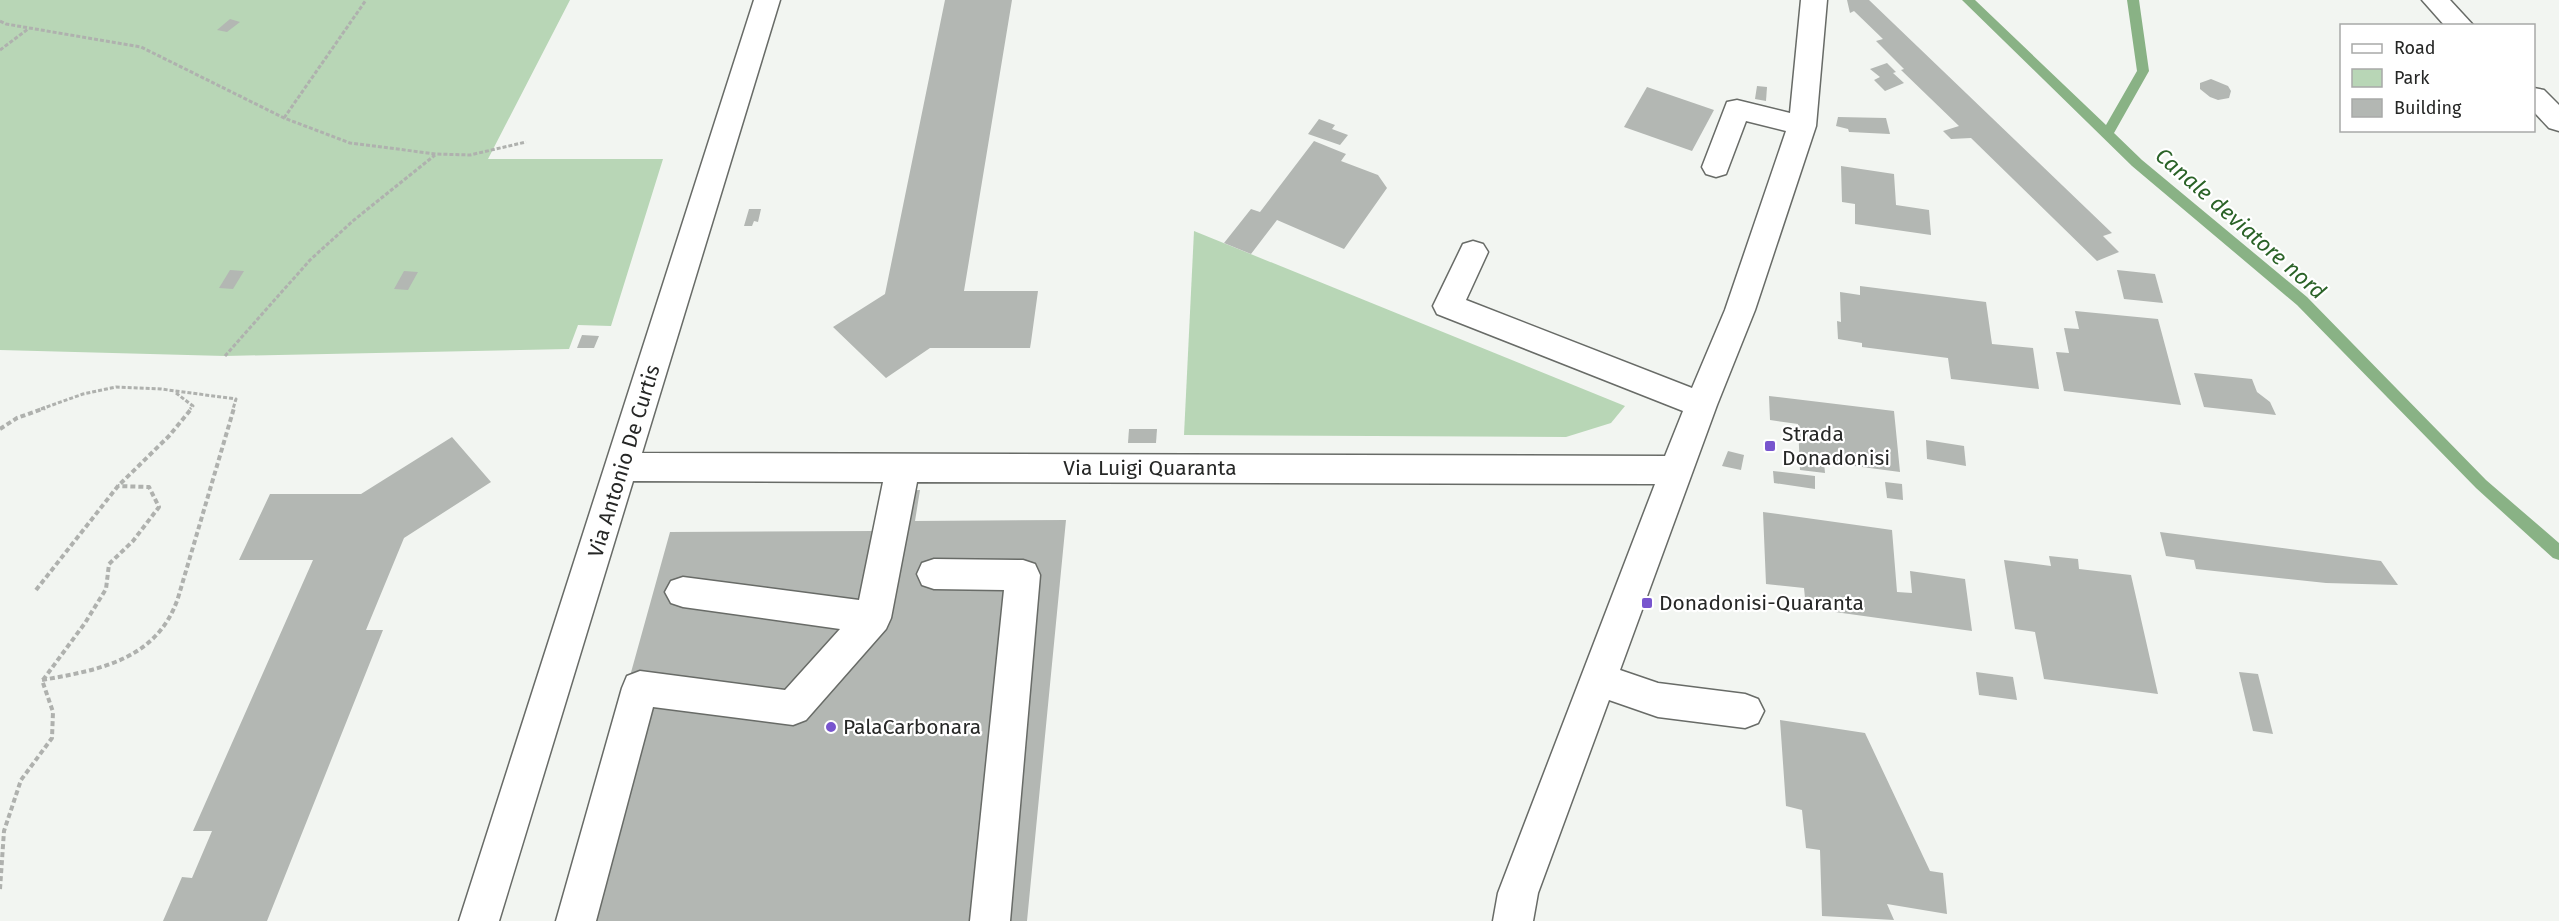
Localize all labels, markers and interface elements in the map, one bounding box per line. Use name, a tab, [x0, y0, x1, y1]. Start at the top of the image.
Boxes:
legend	[2340, 24, 2535, 132]
text: Road	[2394, 37, 2436, 59]
text: Park	[2394, 67, 2430, 89]
text: Building	[2394, 97, 2462, 119]
water label: Canale deviatore nord	[2150, 142, 2332, 305]
street label: Via Antonio De Curtis	[582, 361, 666, 560]
place label: Strada Donadonisi	[1782, 421, 1890, 471]
marker: Strada Donadonisi	[1763, 439, 1777, 453]
street label: Via Luigi Quaranta	[1063, 455, 1237, 481]
place label: Donadonisi-Quaranta	[1659, 590, 1864, 616]
marker: Donadonisi-Quaranta	[1640, 596, 1654, 610]
place label: PalaCarbonara	[843, 714, 981, 740]
marker: PalaCarbonara	[824, 720, 838, 734]

